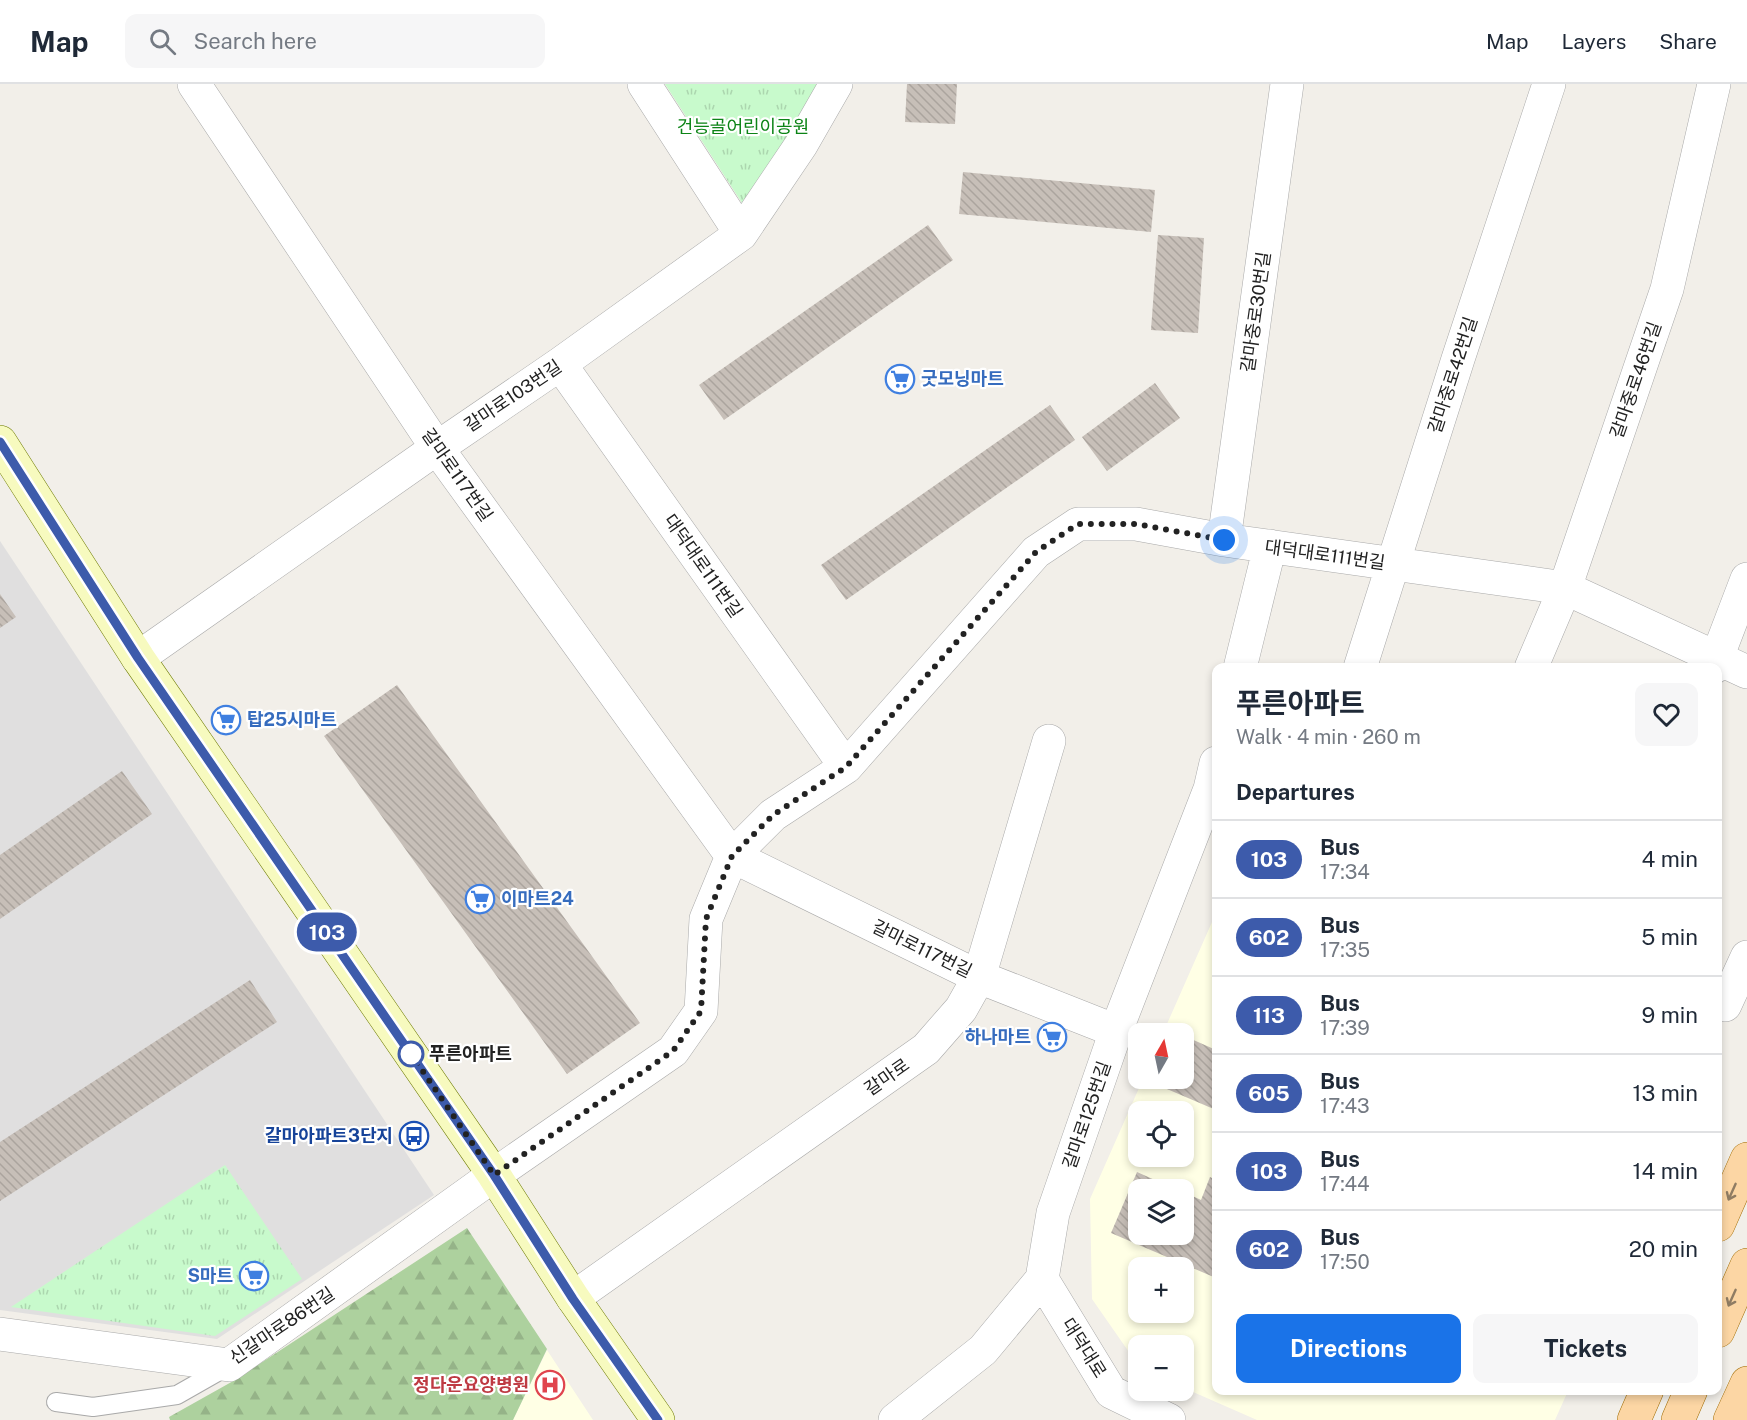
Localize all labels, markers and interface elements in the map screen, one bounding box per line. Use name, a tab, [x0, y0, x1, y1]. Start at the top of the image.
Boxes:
search box	[125, 14, 545, 68]
text: Map	[30, 25, 89, 58]
icon: search	[146, 25, 179, 58]
text: Search here	[194, 28, 317, 54]
text: Map	[1486, 29, 1529, 54]
text: Layers	[1562, 29, 1626, 54]
text: Share	[1659, 29, 1717, 54]
park label: 건능골어린이공원	[677, 116, 809, 137]
street label: 갈마중로30번길	[1237, 250, 1274, 374]
street label: 갈마중로42번길	[1424, 314, 1481, 436]
street label: 갈마중로46번길	[1606, 319, 1665, 441]
street label: 갈마로103번길	[460, 355, 565, 436]
supermarket icon: 굿모닝마트	[884, 363, 916, 395]
place label: 굿모닝마트	[921, 368, 1004, 389]
street label: 갈마로117번길	[418, 424, 497, 525]
street label: 대덕대로111번길	[660, 510, 747, 621]
your location	[1209, 525, 1239, 555]
street label: 대덕대로111번길	[1264, 536, 1387, 573]
button: heart	[1635, 683, 1698, 746]
text: 푸른아파트	[1236, 686, 1365, 719]
supermarket icon: 탑25시마트	[210, 704, 242, 736]
place label: 탑25시마트	[247, 709, 337, 730]
text: Walk · 4 min · 260 m	[1236, 725, 1421, 749]
text: Departures	[1236, 779, 1355, 805]
text: Bus	[1320, 834, 1360, 860]
text: 4 min	[1642, 846, 1698, 872]
text: 103	[1251, 847, 1287, 872]
text: 17:34	[1320, 860, 1370, 884]
supermarket icon: 이마트24	[464, 883, 496, 915]
place label: 이마트24	[501, 888, 574, 909]
line badge: 103	[292, 912, 362, 952]
text: Bus	[1320, 912, 1360, 938]
street label: 갈마로117번길	[869, 915, 975, 982]
text: 103	[309, 920, 345, 945]
text: 5 min	[1641, 924, 1698, 950]
text: 602	[1249, 925, 1289, 950]
text: 17:35	[1320, 938, 1370, 962]
text: Bus	[1320, 990, 1360, 1016]
text: 9 min	[1642, 1002, 1698, 1028]
text: 113	[1253, 1003, 1285, 1028]
text: 17:39	[1320, 1016, 1370, 1040]
supermarket icon: 하나마트	[1036, 1021, 1068, 1053]
north arrow	[1128, 1023, 1194, 1089]
map controls	[1128, 1023, 1194, 1401]
place label: 하나마트	[965, 1026, 1031, 1047]
marker: 푸른아파트	[398, 1041, 424, 1067]
place label: 푸른아파트	[429, 1043, 512, 1064]
street label: 갈마로	[860, 1054, 913, 1099]
street label: 갈마로125번길	[1058, 1058, 1115, 1171]
text: Bus	[1320, 1068, 1360, 1094]
text: 13 min	[1633, 1080, 1698, 1106]
text: 605	[1248, 1081, 1290, 1106]
text: 17:43	[1320, 1094, 1370, 1118]
button: locate	[1128, 1101, 1194, 1167]
bus stop icon: 갈마아파트3단지	[398, 1120, 430, 1152]
place label: 갈마아파트3단지	[265, 1125, 393, 1146]
text: Bus	[1320, 1146, 1360, 1172]
text: 14 min	[1633, 1158, 1698, 1184]
text: 103	[1251, 1159, 1287, 1184]
text: 17:44	[1320, 1172, 1370, 1196]
button: layers	[1128, 1179, 1194, 1245]
one-way arrow	[1726, 1182, 1737, 1201]
text: Bus	[1320, 1224, 1360, 1250]
text: 20 min	[1629, 1236, 1698, 1262]
text: 602	[1249, 1237, 1289, 1262]
text: 17:50	[1320, 1250, 1370, 1274]
button: +	[1128, 1257, 1194, 1323]
supermarket icon: S마트	[238, 1260, 270, 1292]
place label: S마트	[187, 1265, 233, 1286]
street label: 신갈마로86번길	[225, 1283, 338, 1368]
one-way arrow	[1726, 1289, 1738, 1307]
street label: 대덕대로	[1058, 1314, 1111, 1381]
button: Directions	[1236, 1314, 1461, 1383]
button: Tickets	[1473, 1314, 1698, 1383]
button: −	[1128, 1335, 1194, 1401]
hospital icon: 정다운요양병원	[534, 1369, 566, 1401]
place label: 정다운요양병원	[413, 1374, 529, 1395]

